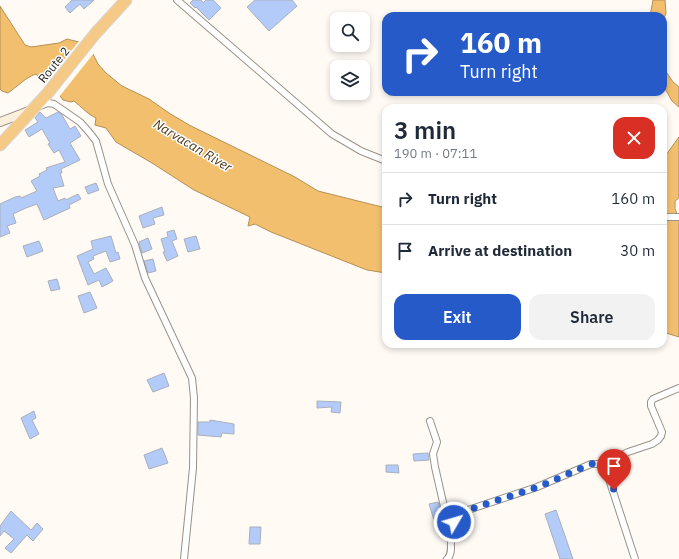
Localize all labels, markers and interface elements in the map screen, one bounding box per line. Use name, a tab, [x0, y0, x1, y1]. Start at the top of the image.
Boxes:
map controls	[330, 12, 370, 100]
button: search	[330, 12, 370, 52]
text: 160 m	[460, 24, 542, 61]
icon: right	[394, 28, 446, 80]
street label: Route 2	[35, 44, 73, 86]
button: layers	[330, 60, 370, 100]
text: Turn right	[460, 60, 538, 83]
text: 3 min	[394, 114, 456, 146]
water label: Narvacan River	[150, 115, 236, 176]
button: close	[613, 117, 655, 159]
text: 190 m · 07:11	[394, 145, 477, 162]
icon: right	[394, 188, 416, 210]
text: Turn right	[428, 189, 497, 208]
text: 160 m	[611, 189, 655, 208]
icon: arrive	[394, 240, 416, 262]
text: Arrive at destination	[428, 241, 572, 260]
text: 30 m	[620, 241, 655, 260]
button: Exit	[394, 294, 521, 340]
button: Share	[529, 294, 655, 340]
pin	[597, 449, 631, 490]
icon: arrive	[603, 455, 625, 477]
position arrow	[433, 501, 475, 543]

